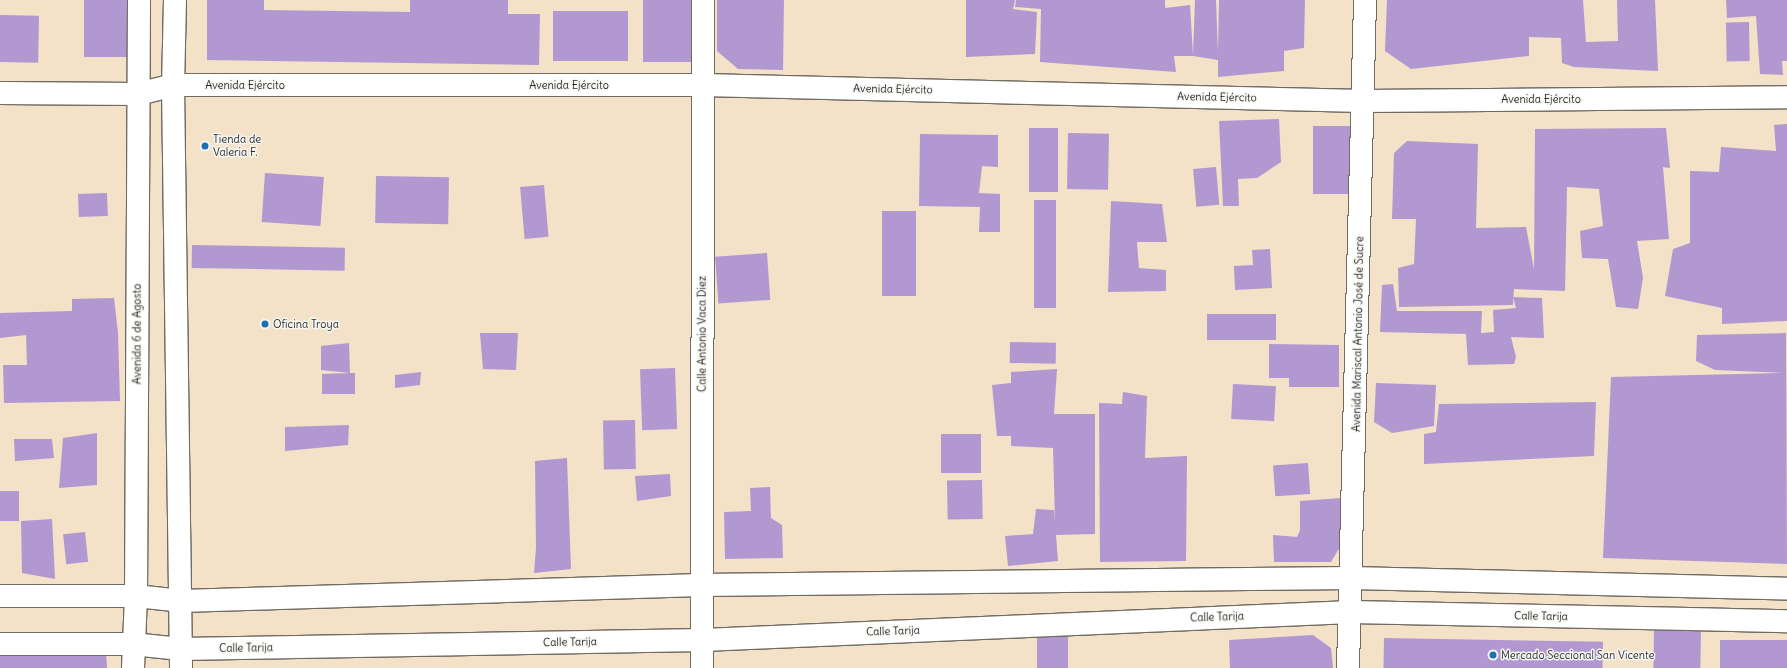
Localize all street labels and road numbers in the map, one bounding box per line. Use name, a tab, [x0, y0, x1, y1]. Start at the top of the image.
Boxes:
street label: Avenida Ejército	[205, 78, 285, 92]
street label: Avenida Ejército	[529, 78, 609, 92]
street label: Avenida Ejército	[853, 82, 933, 96]
street label: Avenida Ejército	[1177, 90, 1257, 104]
street label: Avenida Ejército	[1501, 92, 1581, 106]
street label: Avenida Mariscal Antonio José de Sucre	[1350, 236, 1366, 432]
street label: Calle Antonio Vaca Diez	[695, 276, 709, 392]
street label: Avenida 6 de Agosto	[130, 284, 144, 384]
street label: Calle Tarija	[1190, 609, 1244, 625]
street label: Calle Tarija	[1514, 609, 1568, 623]
street label: Calle Tarija	[866, 623, 920, 639]
street label: Calle Tarija	[543, 635, 597, 649]
street label: Calle Tarija	[219, 641, 273, 655]

